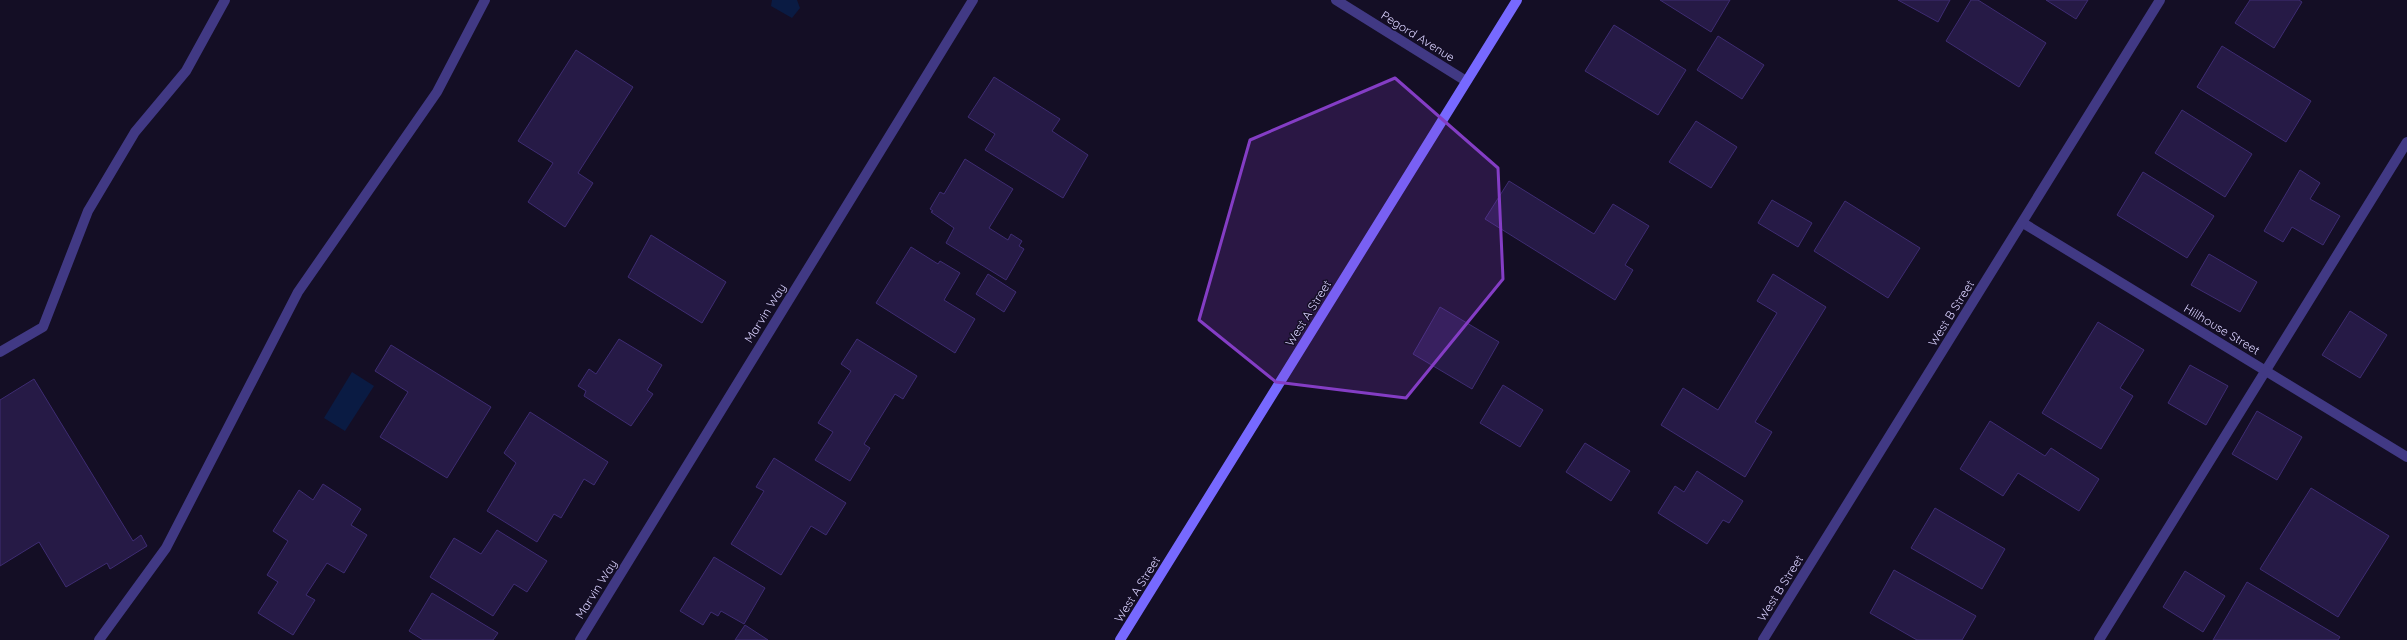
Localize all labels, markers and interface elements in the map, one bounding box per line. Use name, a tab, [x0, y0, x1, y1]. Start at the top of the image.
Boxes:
street label: Pegord Avenue	[1378, 7, 1458, 65]
street label: West A Street	[1282, 277, 1334, 349]
street label: West B Street	[1925, 277, 1977, 349]
street label: Marvin Way	[741, 281, 789, 345]
street label: Hillhouse Street	[2181, 300, 2263, 358]
street label: West B Street	[1754, 552, 1806, 624]
street label: West A Street	[1111, 553, 1163, 625]
street label: Marvin Way	[572, 557, 620, 621]

